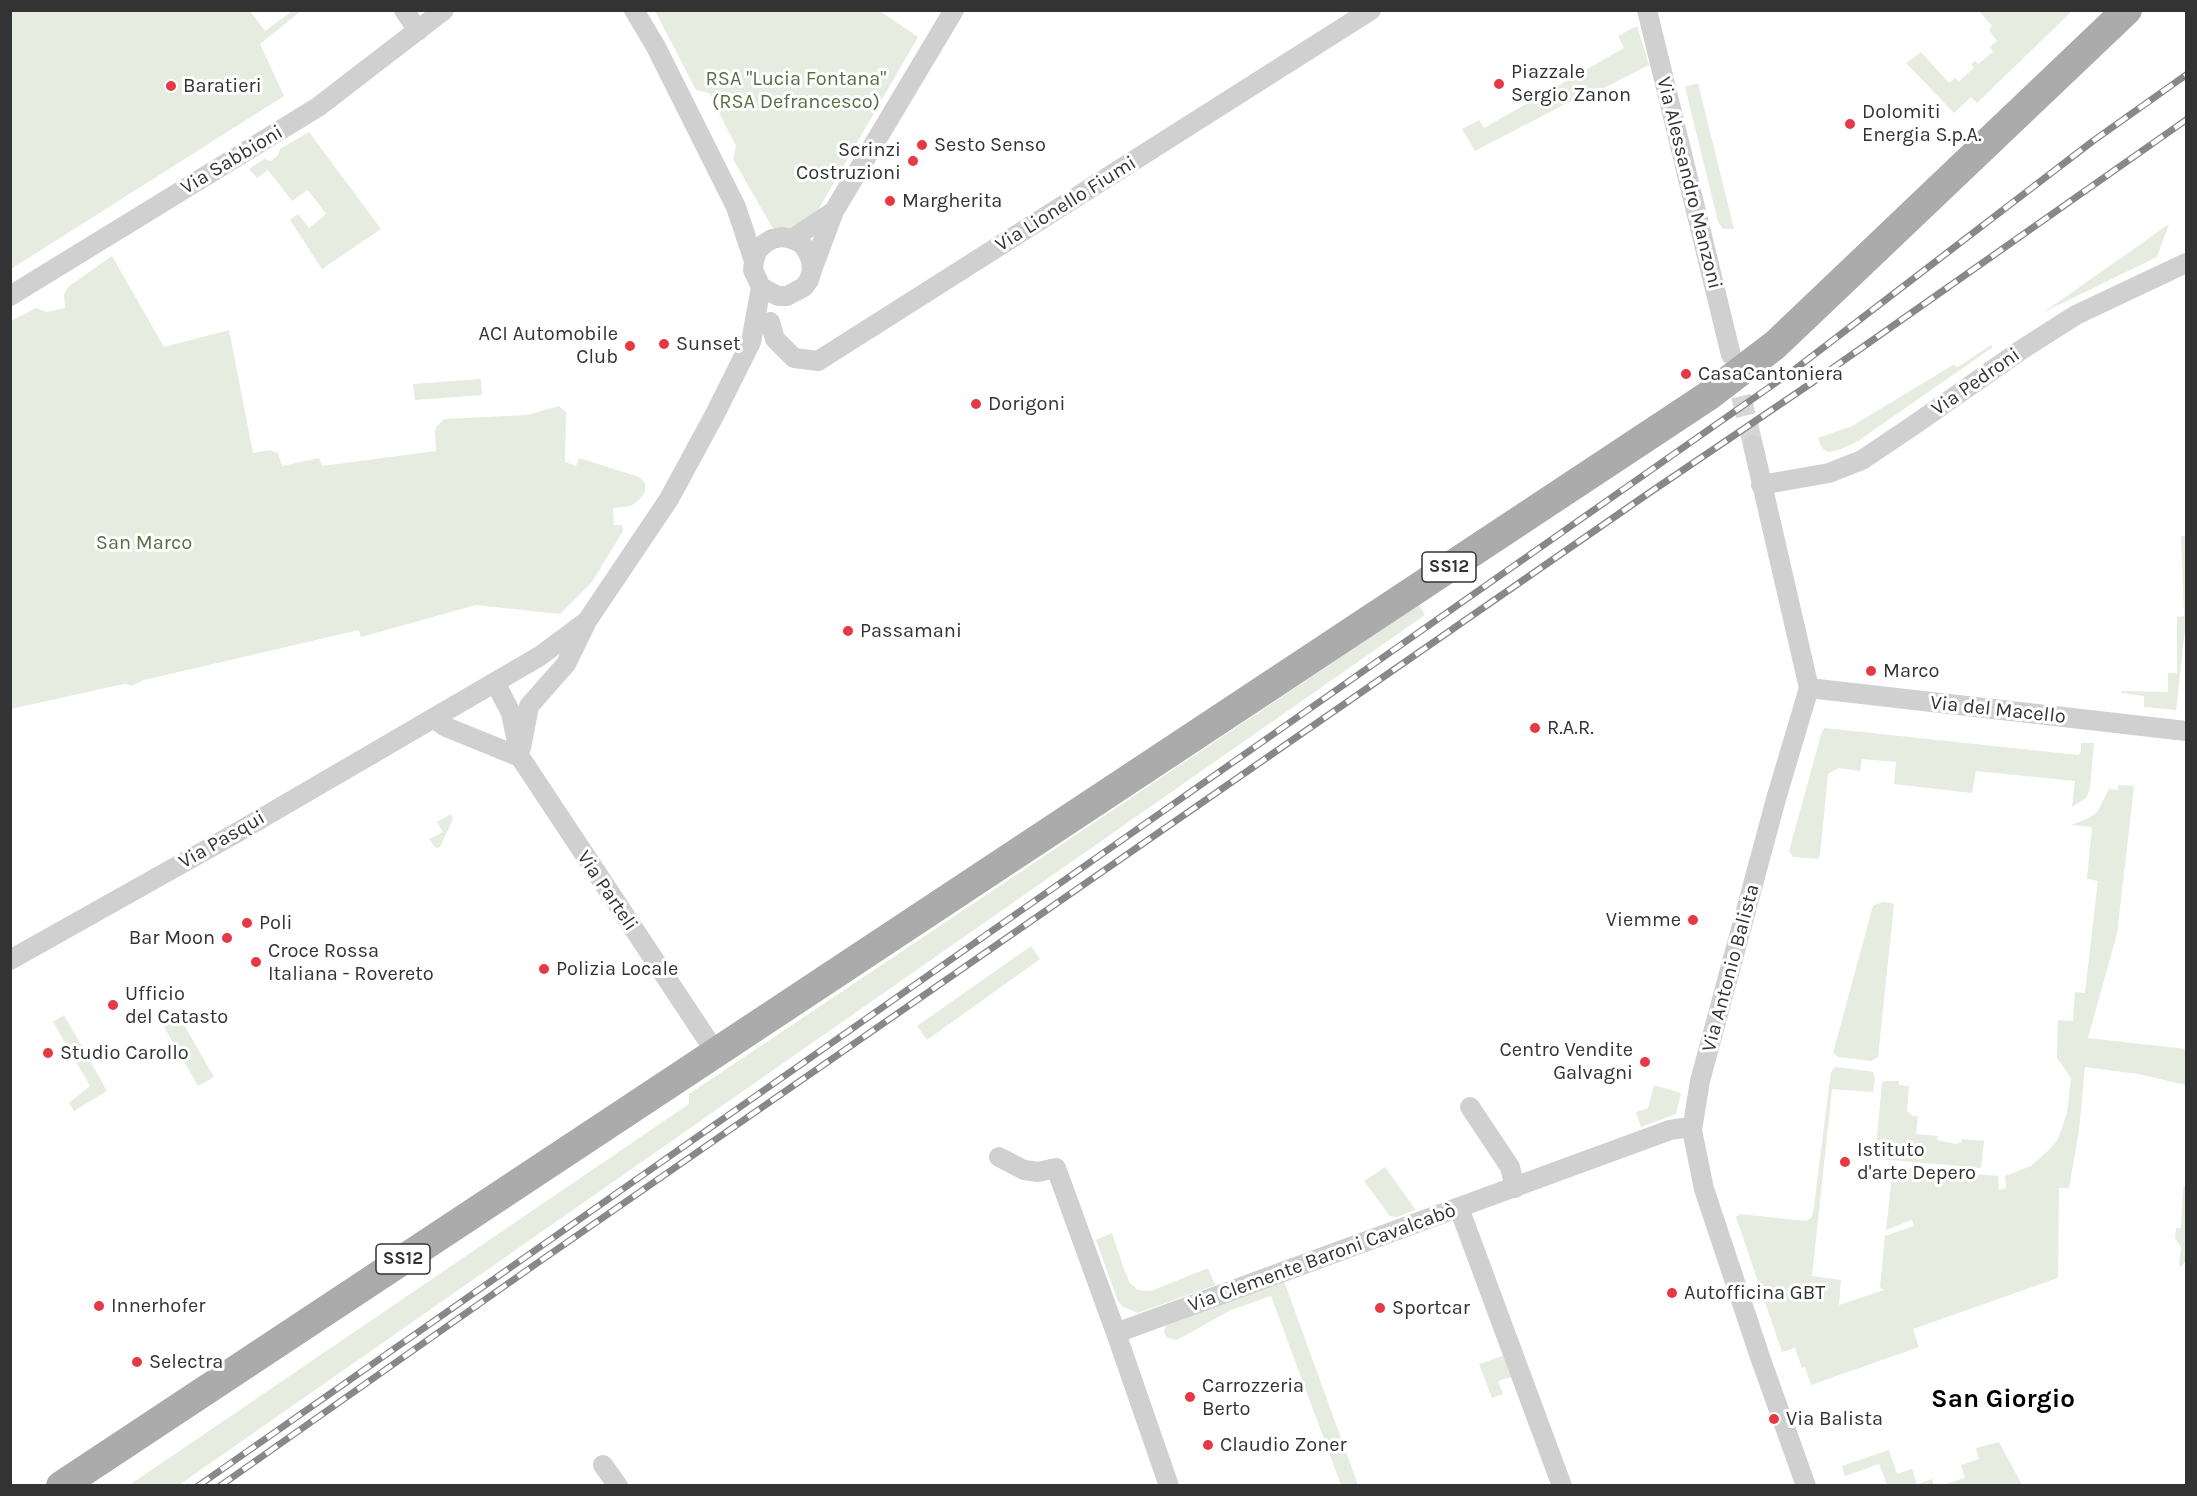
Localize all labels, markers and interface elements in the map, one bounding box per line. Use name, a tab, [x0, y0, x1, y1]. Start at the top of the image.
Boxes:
place label: Piazzale Sergio Zanon	[1511, 60, 1631, 107]
park label: RSA "Lucia Fontana" (RSA Defrancesco)	[706, 67, 886, 114]
place label: Baratieri	[183, 74, 262, 98]
street label: Via Alessandro Manzoni	[1651, 74, 1727, 292]
marker: Piazzale Sergio Zanon	[1492, 77, 1506, 91]
marker: Baratieri	[164, 79, 178, 93]
place label: Dolomiti Energia S.p.A.	[1862, 100, 1981, 147]
marker: Dolomiti Energia S.p.A.	[1843, 117, 1857, 131]
street label: Via Sabbioni	[177, 120, 287, 200]
place label: Sesto Senso	[934, 133, 1046, 157]
place label: Scrinzi Costruzioni	[796, 138, 901, 185]
marker: Sesto Senso	[915, 138, 929, 152]
street label: Via Lionello Fiumi	[991, 151, 1141, 257]
marker: Scrinzi Costruzioni	[906, 154, 920, 168]
place label: Margherita	[902, 189, 1002, 213]
marker: Margherita	[883, 194, 897, 208]
place label: ACI Automobile Club	[479, 322, 618, 369]
place label: Sunset	[676, 332, 741, 356]
marker: Sunset	[657, 337, 671, 351]
marker: ACI Automobile Club	[623, 339, 637, 353]
street label: Via Pedroni	[1927, 343, 2025, 421]
place label: CasaCantoniera	[1698, 362, 1843, 386]
marker: CasaCantoniera	[1679, 367, 1693, 381]
place label: Dorigoni	[988, 392, 1066, 416]
marker: Dorigoni	[969, 397, 983, 411]
park label: San Marco	[96, 531, 192, 555]
road number: SS12	[1422, 552, 1476, 582]
place label: Passamani	[860, 619, 962, 643]
marker: Passamani	[841, 624, 855, 638]
place label: Marco	[1883, 659, 1939, 683]
marker: Marco	[1864, 664, 1878, 678]
street label: Via del Macello	[1929, 691, 2067, 729]
place label: R.A.R.	[1547, 716, 1594, 740]
marker: R.A.R.	[1528, 721, 1542, 735]
street label: Via Pasqui	[175, 806, 269, 874]
street label: Via Parteli	[571, 846, 643, 936]
street label: Via Antonio Balista	[1697, 881, 1765, 1055]
place label: Viemme	[1606, 908, 1681, 932]
place label: Poli	[259, 911, 293, 935]
marker: Viemme	[1686, 913, 1700, 927]
marker: Poli	[240, 916, 254, 930]
place label: Bar Moon	[129, 926, 215, 950]
marker: Bar Moon	[220, 931, 234, 945]
place label: Croce Rossa Italiana - Rovereto	[268, 939, 434, 986]
marker: Croce Rossa Italiana - Rovereto	[249, 955, 263, 969]
place label: Polizia Locale	[556, 957, 678, 981]
marker: Polizia Locale	[537, 962, 551, 976]
place label: Ufficio del Catasto	[125, 982, 228, 1029]
marker: Ufficio del Catasto	[106, 998, 120, 1012]
place label: Centro Vendite Galvagni	[1499, 1038, 1633, 1085]
place label: Studio Carollo	[60, 1041, 189, 1065]
marker: Studio Carollo	[41, 1046, 55, 1060]
marker: Centro Vendite Galvagni	[1638, 1055, 1652, 1069]
place label: Istituto d'arte Depero	[1857, 1138, 1976, 1185]
marker: Istituto d'arte Depero	[1838, 1155, 1852, 1169]
street label: Via Clemente Baroni Cavalcabò	[1185, 1198, 1459, 1318]
road number: SS12	[376, 1244, 430, 1274]
place label: Autofficina GBT	[1684, 1281, 1825, 1305]
marker: Autofficina GBT	[1665, 1286, 1679, 1300]
place label: Innerhofer	[111, 1294, 206, 1318]
place label: Sportcar	[1392, 1296, 1470, 1320]
marker: Innerhofer	[92, 1299, 106, 1313]
marker: Sportcar	[1373, 1301, 1387, 1315]
place label: Selectra	[149, 1350, 223, 1374]
marker: Selectra	[130, 1355, 144, 1369]
place label: Carrozzeria Berto	[1202, 1374, 1304, 1421]
district label: San Giorgio	[1931, 1384, 2075, 1416]
marker: Carrozzeria Berto	[1183, 1390, 1197, 1404]
place label: Via Balista	[1786, 1407, 1883, 1431]
marker: Via Balista	[1767, 1412, 1781, 1426]
place label: Claudio Zoner	[1220, 1433, 1347, 1457]
marker: Claudio Zoner	[1201, 1438, 1215, 1452]

